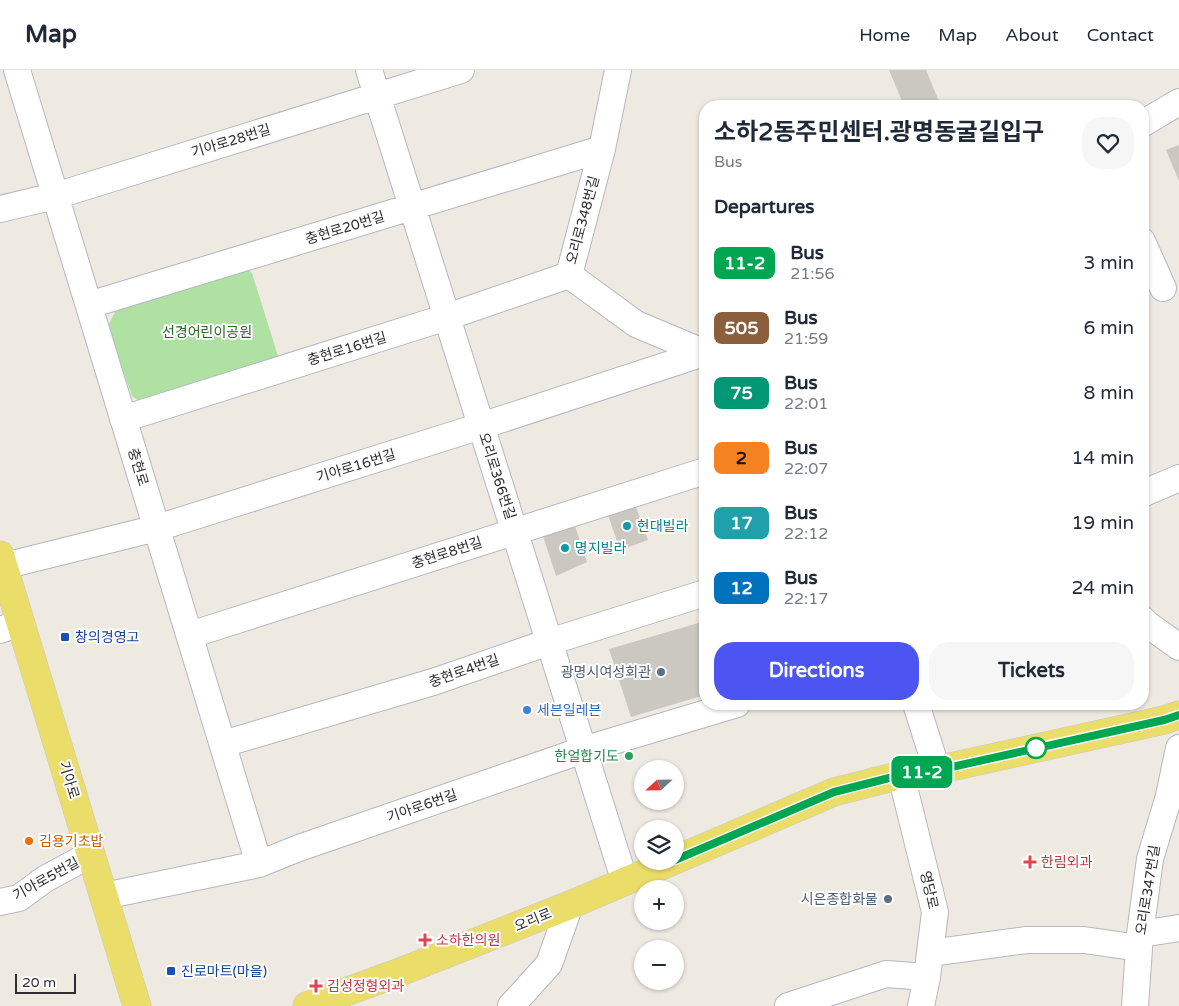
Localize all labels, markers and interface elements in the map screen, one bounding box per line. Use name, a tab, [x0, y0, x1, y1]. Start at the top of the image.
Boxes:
text: Map	[25, 20, 77, 49]
text: Home	[859, 24, 910, 46]
text: Map	[938, 24, 977, 46]
text: About	[1005, 24, 1059, 46]
text: Contact	[1087, 24, 1154, 46]
button: heart	[1082, 117, 1134, 169]
text: 소하2동주민센터.광명동굴길입구	[714, 118, 1044, 147]
street label: 기아로28번길	[189, 121, 273, 161]
text: Bus	[714, 152, 742, 172]
street label: 오리로348번길	[563, 174, 603, 266]
text: Departures	[714, 196, 814, 218]
street label: 충현로20번길	[303, 208, 387, 248]
text: Bus	[790, 242, 824, 264]
text: 11-2	[724, 252, 765, 274]
text: 3 min	[1083, 252, 1134, 274]
text: 21:56	[790, 264, 835, 284]
text: Bus	[784, 307, 818, 329]
text: 505	[725, 317, 758, 339]
text: 6 min	[1083, 317, 1134, 339]
park label: 선경어린이공원	[162, 324, 252, 341]
street label: 충현로16번길	[305, 329, 389, 369]
text: 21:59	[784, 329, 828, 349]
text: Bus	[784, 372, 818, 394]
text: 75	[730, 382, 753, 404]
text: 8 min	[1083, 382, 1134, 404]
text: 22:01	[784, 394, 828, 414]
street label: 오리로366번길	[475, 430, 519, 522]
text: Bus	[784, 437, 818, 459]
street label: 충현로	[124, 446, 152, 488]
street label: 기아로16번길	[314, 446, 398, 486]
text: 2	[736, 447, 747, 469]
text: 14 min	[1071, 447, 1134, 469]
text: 22:07	[784, 459, 828, 479]
text: Bus	[784, 502, 818, 524]
text: 17	[730, 512, 753, 534]
text: 19 min	[1071, 512, 1134, 534]
place label: 현대빌라	[637, 518, 689, 535]
marker: 현대빌라	[621, 520, 633, 532]
text: 22:12	[784, 524, 828, 544]
street label: 충현로8번길	[410, 534, 484, 572]
place label: 명지빌라	[575, 540, 627, 557]
marker: 명지빌라	[559, 542, 571, 554]
text: Bus	[784, 567, 818, 589]
text: 12	[730, 577, 753, 599]
text: 24 min	[1071, 577, 1134, 599]
text: 22:17	[784, 589, 828, 609]
place label: 창의경영고	[75, 629, 140, 646]
marker: 창의경영고	[59, 631, 71, 643]
button: Directions	[714, 642, 919, 700]
button: Tickets	[929, 642, 1134, 700]
street label: 충현로4번길	[427, 651, 501, 691]
place label: 광명시여성회관	[561, 664, 651, 681]
marker: 광명시여성회관	[655, 666, 667, 678]
place label: 세븐일레븐	[537, 702, 602, 719]
marker: 세븐일레븐	[521, 704, 533, 716]
unlabelled marker	[1025, 737, 1047, 759]
place label: 한얼합기도	[555, 748, 619, 765]
marker: 한얼합기도	[623, 750, 635, 762]
line badge: 11-2	[887, 756, 957, 788]
street label: 기아로	[55, 759, 83, 801]
north arrow	[634, 760, 684, 810]
map controls	[634, 760, 684, 990]
text: 11-2	[901, 761, 943, 783]
street label: 기아로6번길	[385, 786, 459, 826]
button: layers	[634, 820, 684, 870]
place label: 김용기초밥	[39, 833, 104, 850]
marker: 김용기초밥	[23, 835, 35, 847]
street label: 오리로347번길	[1133, 844, 1163, 936]
street label: 기아로5번길	[10, 854, 82, 904]
place label: 한림외과	[1041, 854, 1093, 871]
marker: 한림외과	[1023, 855, 1037, 869]
street label: 영당로	[916, 869, 942, 911]
button: +	[634, 880, 684, 930]
place label: 시은종합화물	[801, 891, 878, 908]
marker: 시은종합화물	[882, 893, 894, 905]
street label: 오리로	[512, 905, 554, 935]
place label: 소하한의원	[436, 932, 500, 949]
marker: 소하한의원	[418, 933, 432, 947]
button: −	[634, 940, 684, 990]
place label: 진로마트(마을)	[181, 963, 267, 980]
marker: 진로마트(마을)	[165, 965, 177, 977]
scale bar	[15, 971, 76, 994]
text: 20 m	[22, 974, 56, 991]
place label: 김성정형외과	[327, 978, 404, 995]
marker: 김성정형외과	[309, 979, 323, 993]

